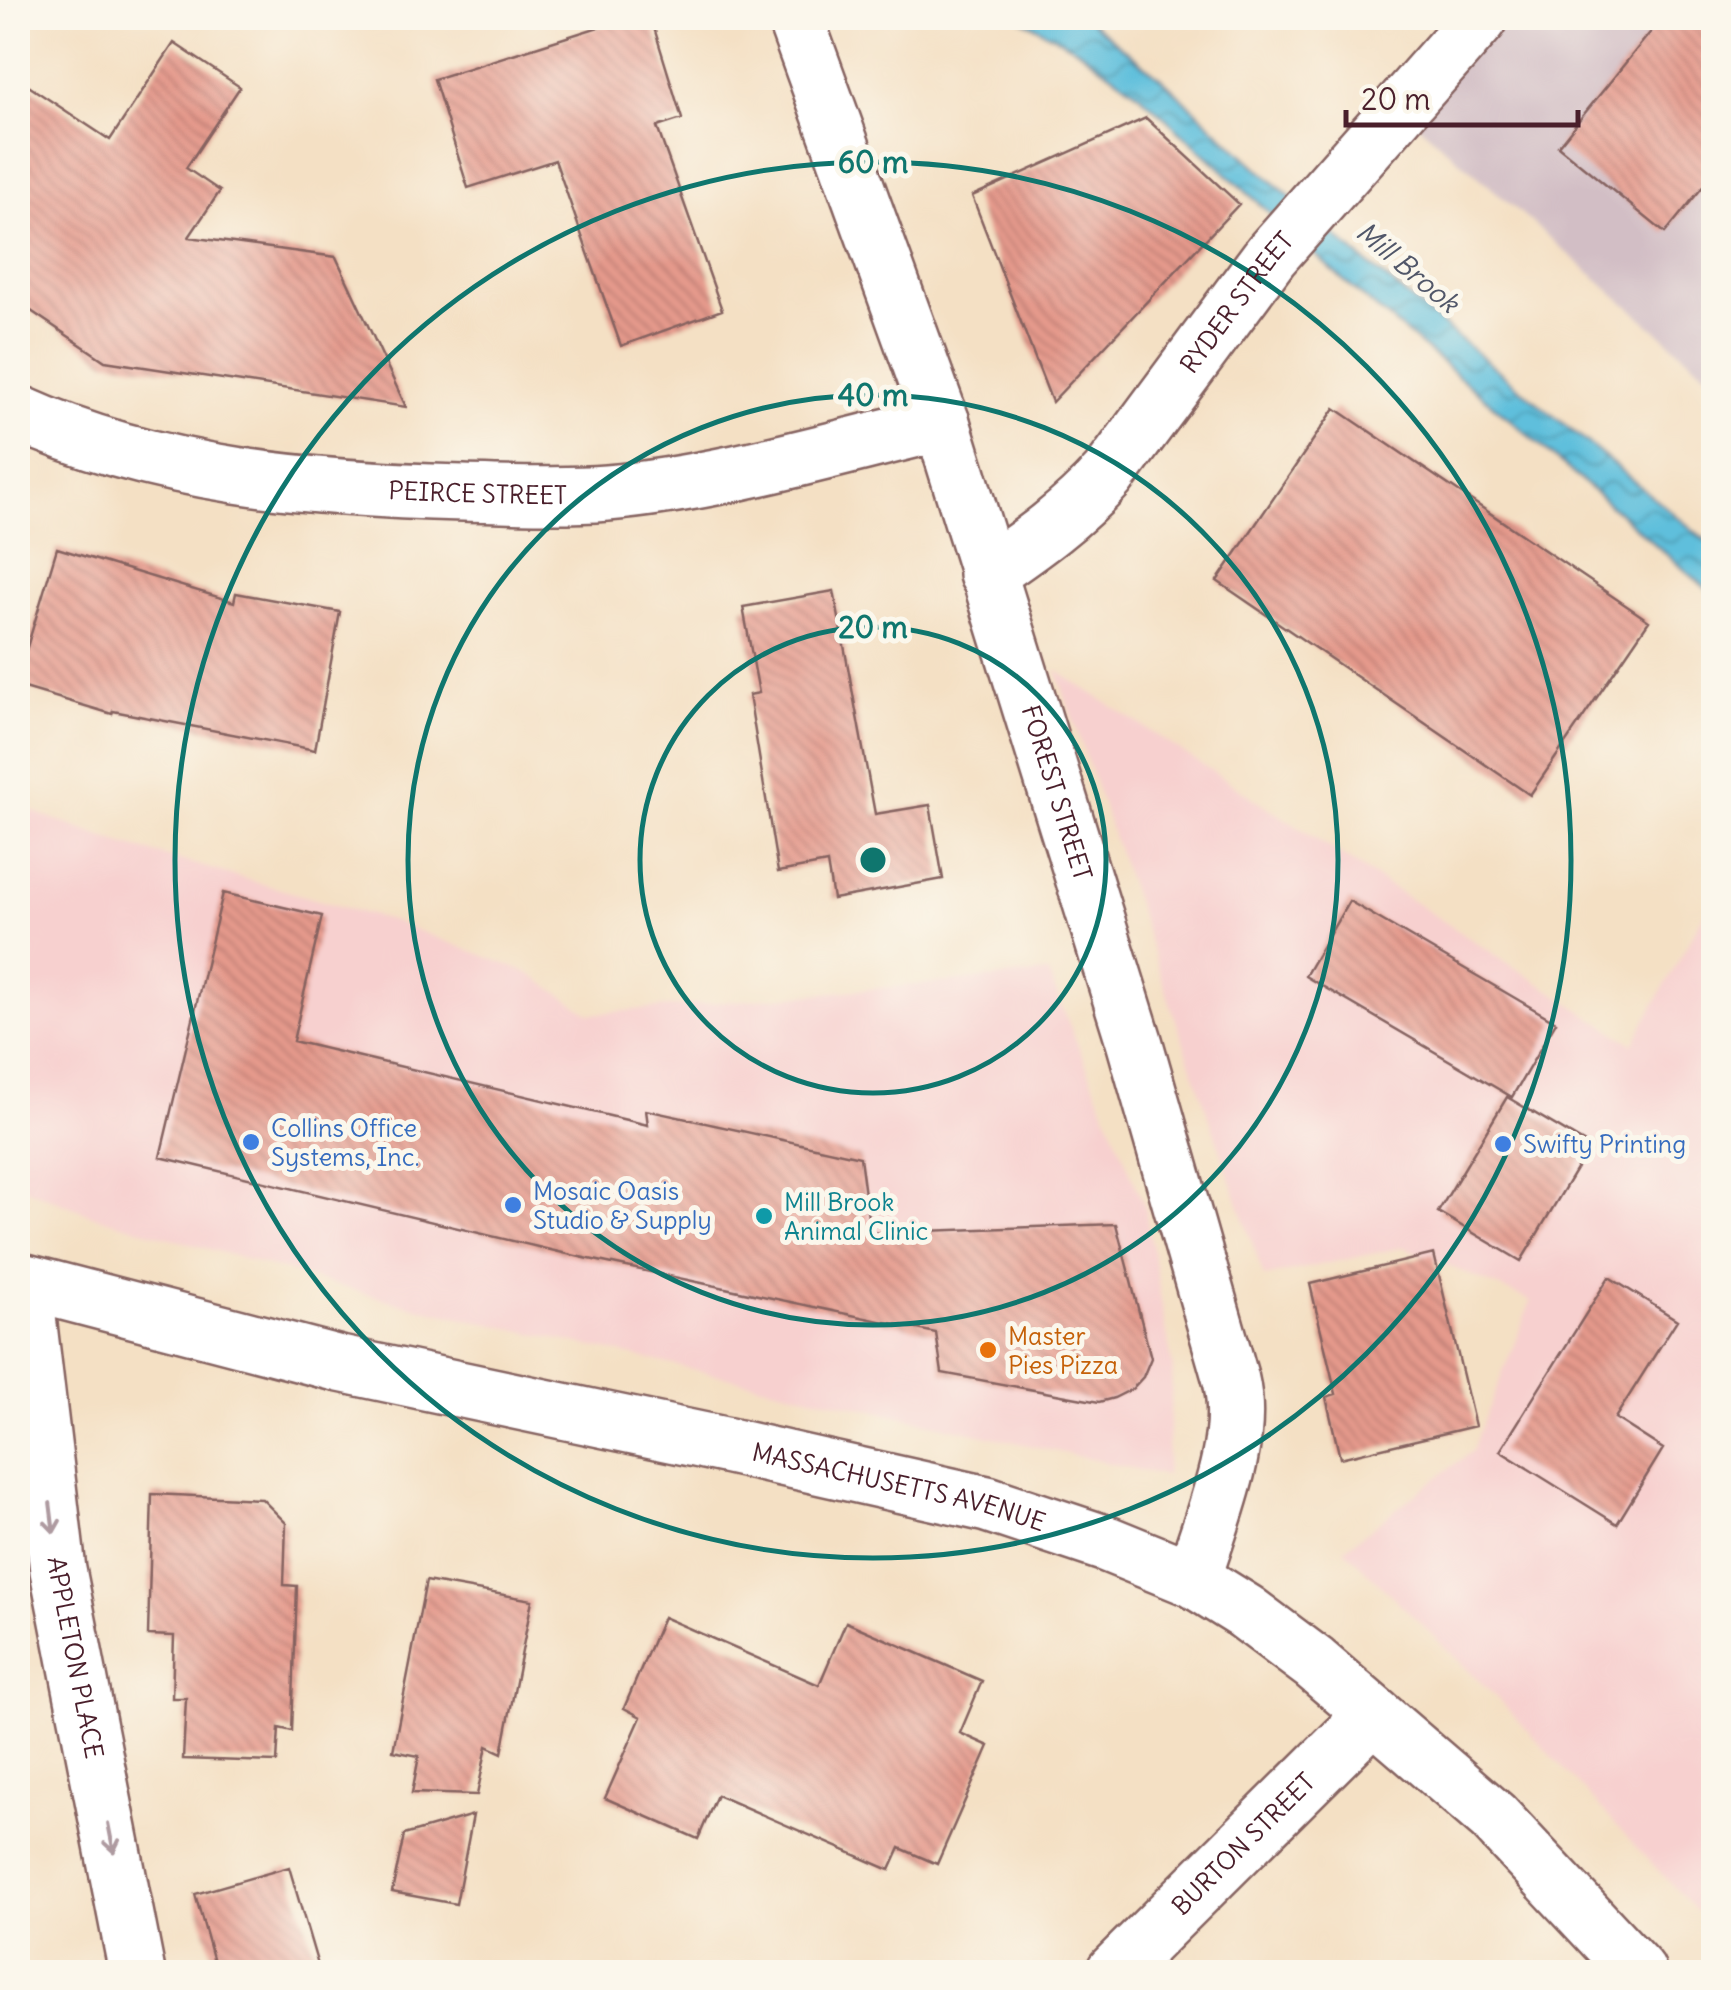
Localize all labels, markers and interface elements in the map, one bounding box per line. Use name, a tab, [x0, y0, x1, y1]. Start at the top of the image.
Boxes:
scale bar	[1346, 65, 1578, 127]
text: 20 m	[1361, 80, 1431, 118]
text: 60 m	[838, 143, 908, 181]
water label: Mill Brook	[1349, 214, 1468, 322]
street label: RYDER STREET	[1173, 225, 1300, 379]
text: 40 m	[838, 376, 908, 414]
street label: PEIRCE STREET	[388, 474, 567, 511]
text: 20 m	[838, 608, 908, 646]
street label: FOREST STREET	[1015, 701, 1099, 884]
centre of rings	[855, 842, 891, 878]
place label: Collins Office Systems, Inc.	[271, 1112, 420, 1173]
place label: Swifty Printing	[1523, 1128, 1686, 1160]
marker: Collins Office Systems, Inc.	[240, 1131, 262, 1153]
marker: Swifty Printing	[1492, 1133, 1514, 1155]
place label: Mosaic Oasis Studio & Supply	[533, 1175, 712, 1236]
place label: Mill Brook Animal Clinic	[784, 1186, 928, 1247]
marker: Mosaic Oasis Studio & Supply	[502, 1194, 524, 1216]
marker: Mill Brook Animal Clinic	[753, 1205, 775, 1227]
place label: Master Pies Pizza	[1008, 1320, 1118, 1381]
marker: Master Pies Pizza	[977, 1339, 999, 1361]
street label: MASSACHUSETTS AVENUE	[749, 1436, 1050, 1538]
one-way arrow	[43, 1502, 62, 1534]
street label: APPLETON PLACE	[41, 1555, 111, 1761]
street label: BURTON STREET	[1165, 1766, 1322, 1922]
one-way arrow	[102, 1821, 121, 1853]

